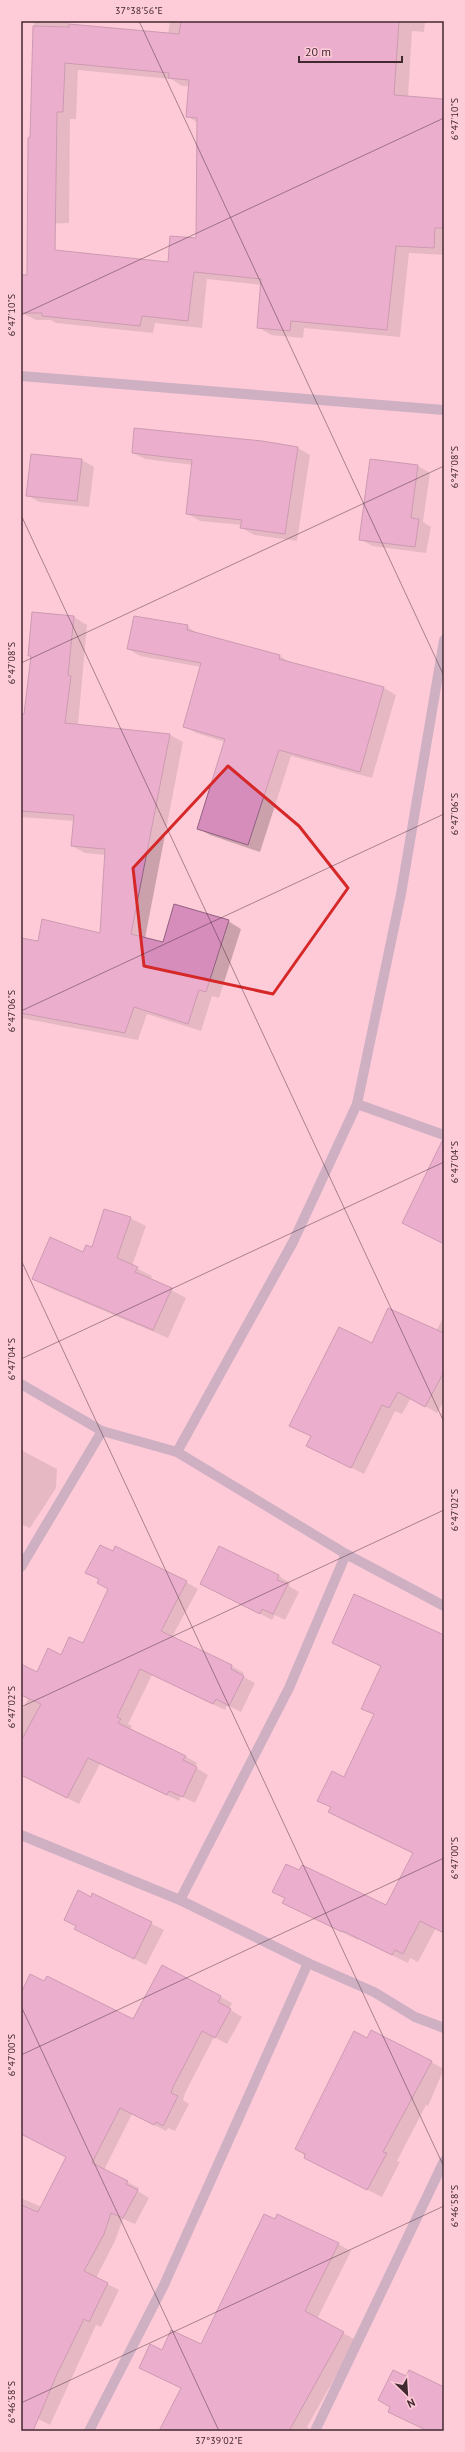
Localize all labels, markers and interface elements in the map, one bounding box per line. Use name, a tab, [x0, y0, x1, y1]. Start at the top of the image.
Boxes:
text: 37°38'56"E	[115, 4, 163, 17]
scale bar	[299, 38, 402, 64]
text: 20 m	[305, 44, 331, 59]
text: 6°47'10"S	[448, 98, 461, 140]
text: 6°47'10"S	[5, 294, 18, 336]
text: 6°47'08"S	[448, 446, 461, 488]
text: 6°47'08"S	[5, 642, 18, 684]
text: 6°47'06"S	[448, 793, 461, 835]
text: 6°47'06"S	[5, 990, 18, 1032]
text: 6°47'04"S	[448, 1141, 461, 1183]
text: 6°47'04"S	[5, 1338, 18, 1380]
text: 6°47'02"S	[448, 1489, 461, 1531]
text: 6°47'02"S	[5, 1686, 18, 1728]
text: 6°47'00"S	[448, 1837, 461, 1879]
text: 6°47'00"S	[5, 2034, 18, 2076]
text: 6°46'58"S	[448, 2185, 461, 2227]
north arrow	[387, 2374, 427, 2414]
text: 6°46'58"S	[5, 2381, 18, 2423]
text: N	[405, 2395, 417, 2411]
text: 37°39'02"E	[195, 2434, 243, 2447]

